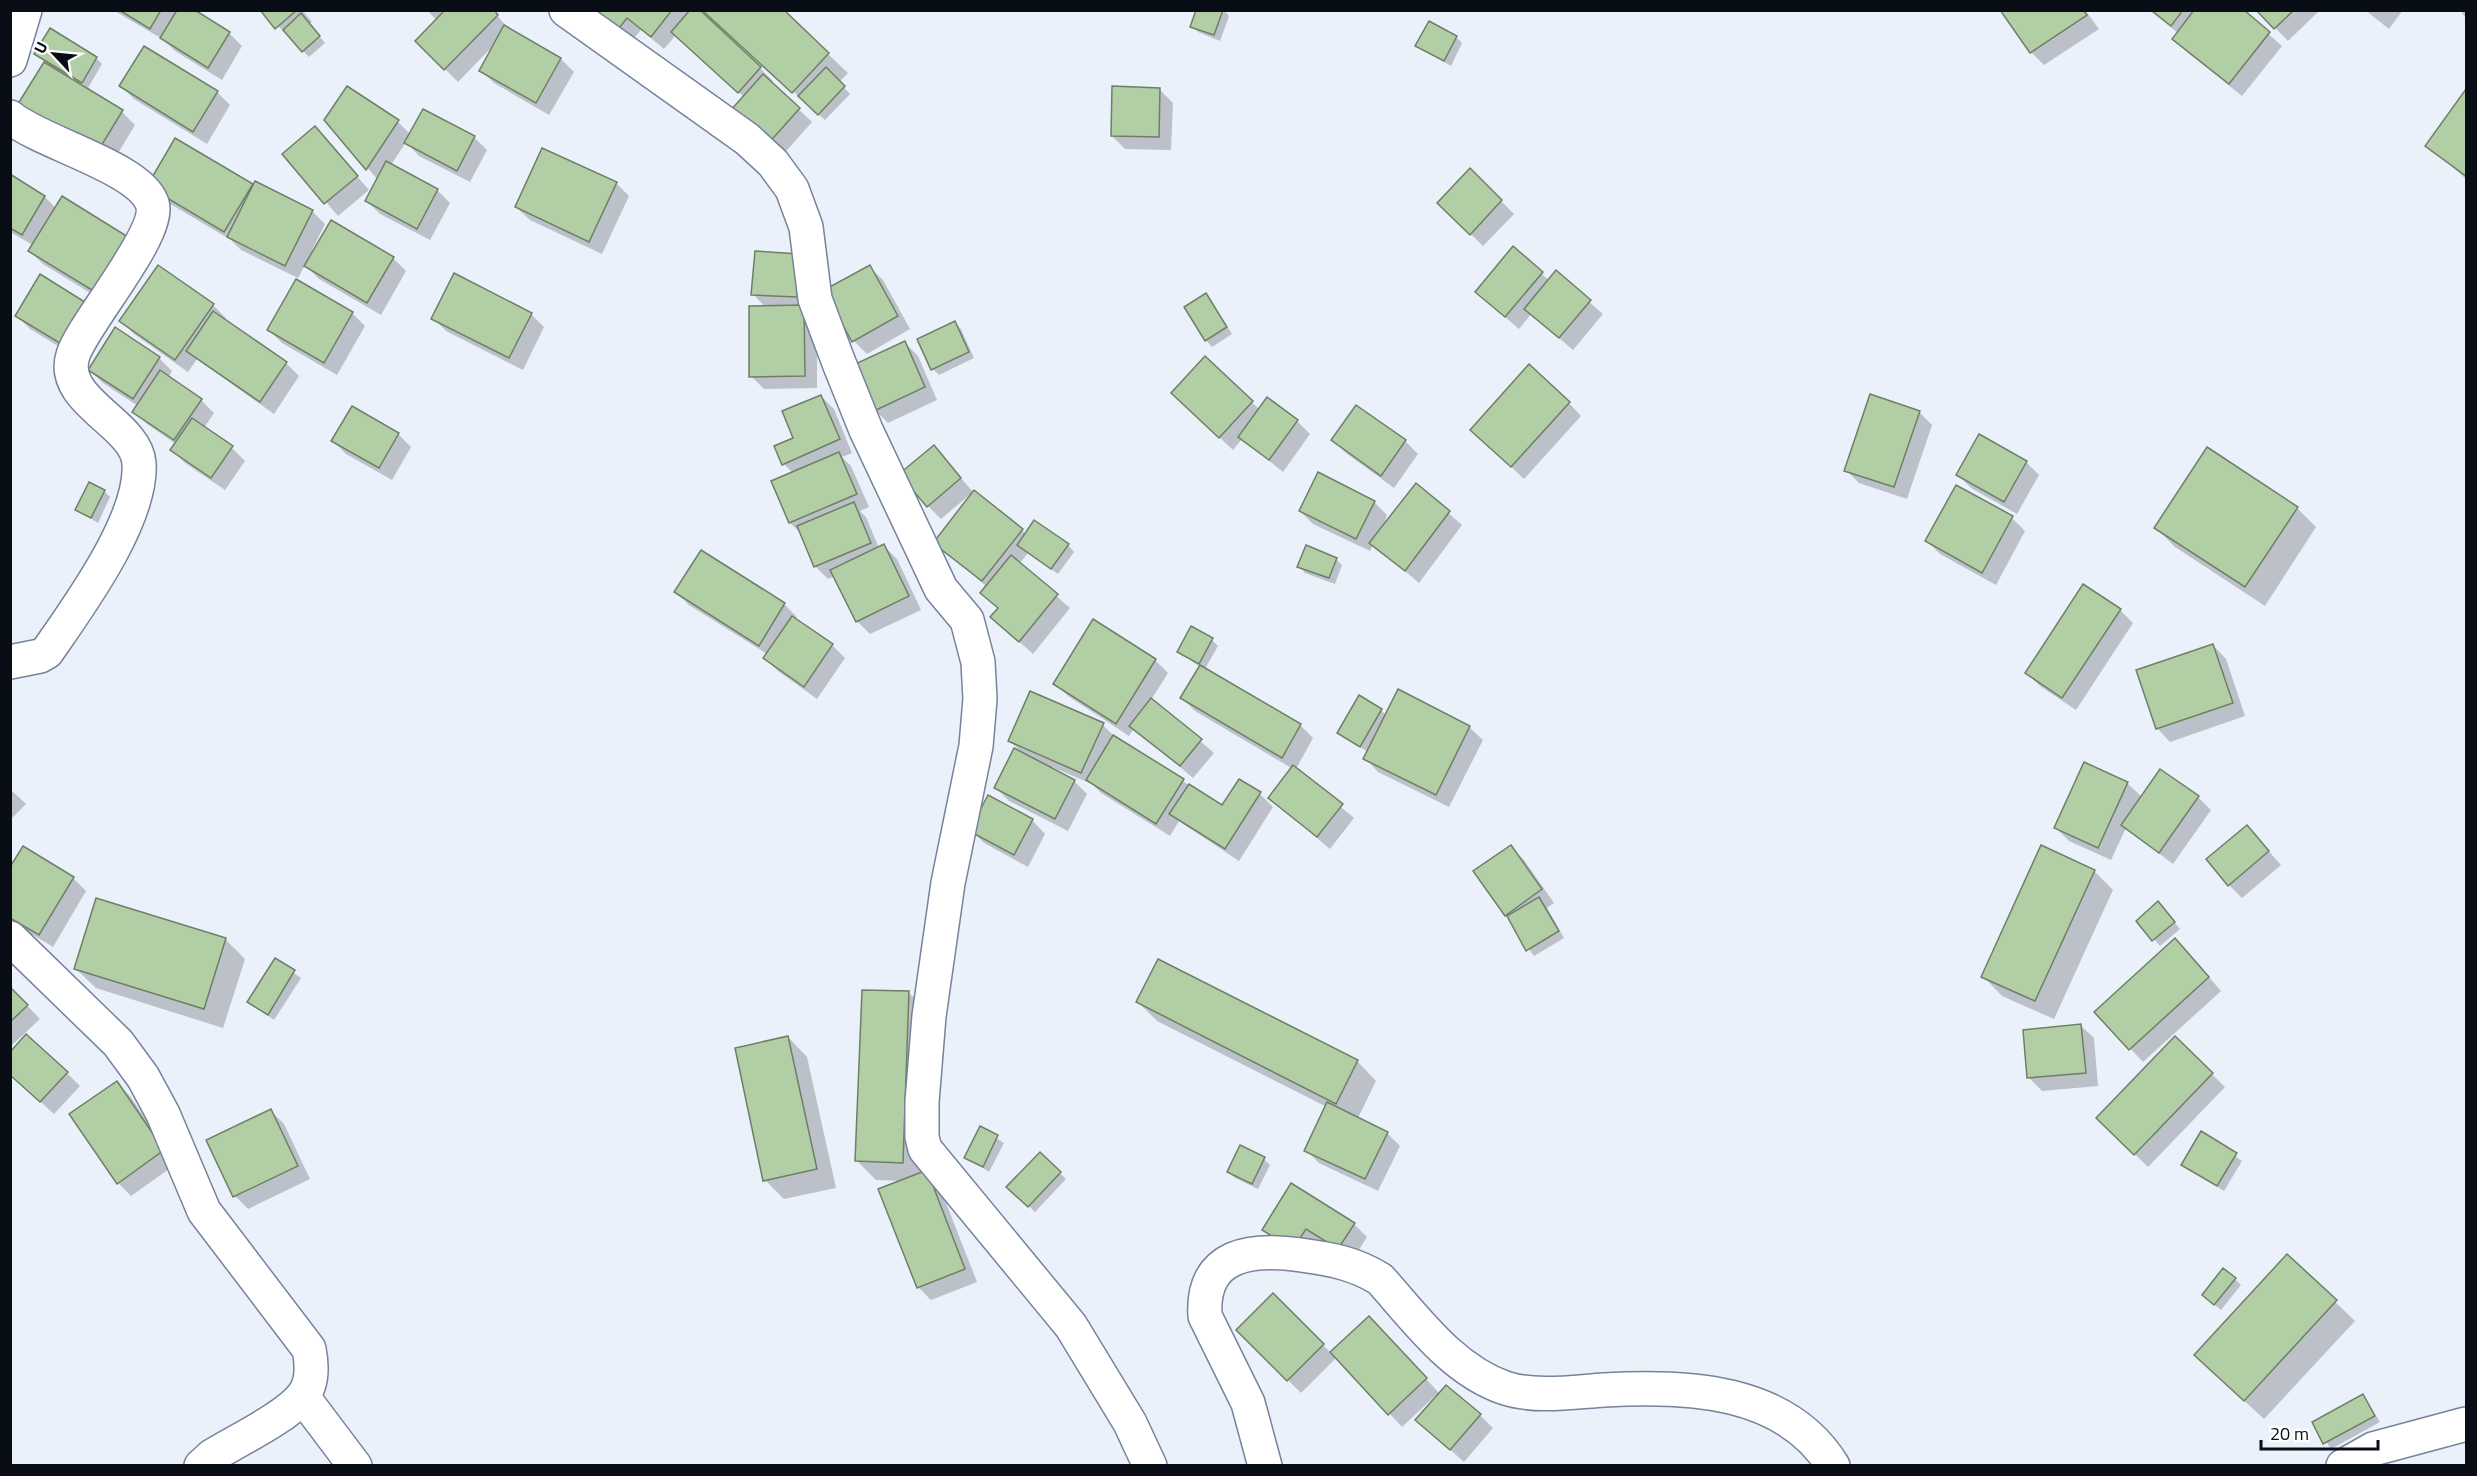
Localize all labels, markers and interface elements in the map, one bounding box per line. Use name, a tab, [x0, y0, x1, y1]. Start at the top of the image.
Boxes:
north arrow	[24, 24, 84, 84]
text: U	[27, 37, 54, 57]
scale bar	[2261, 1413, 2378, 1451]
text: 20 m	[2270, 1420, 2309, 1447]

